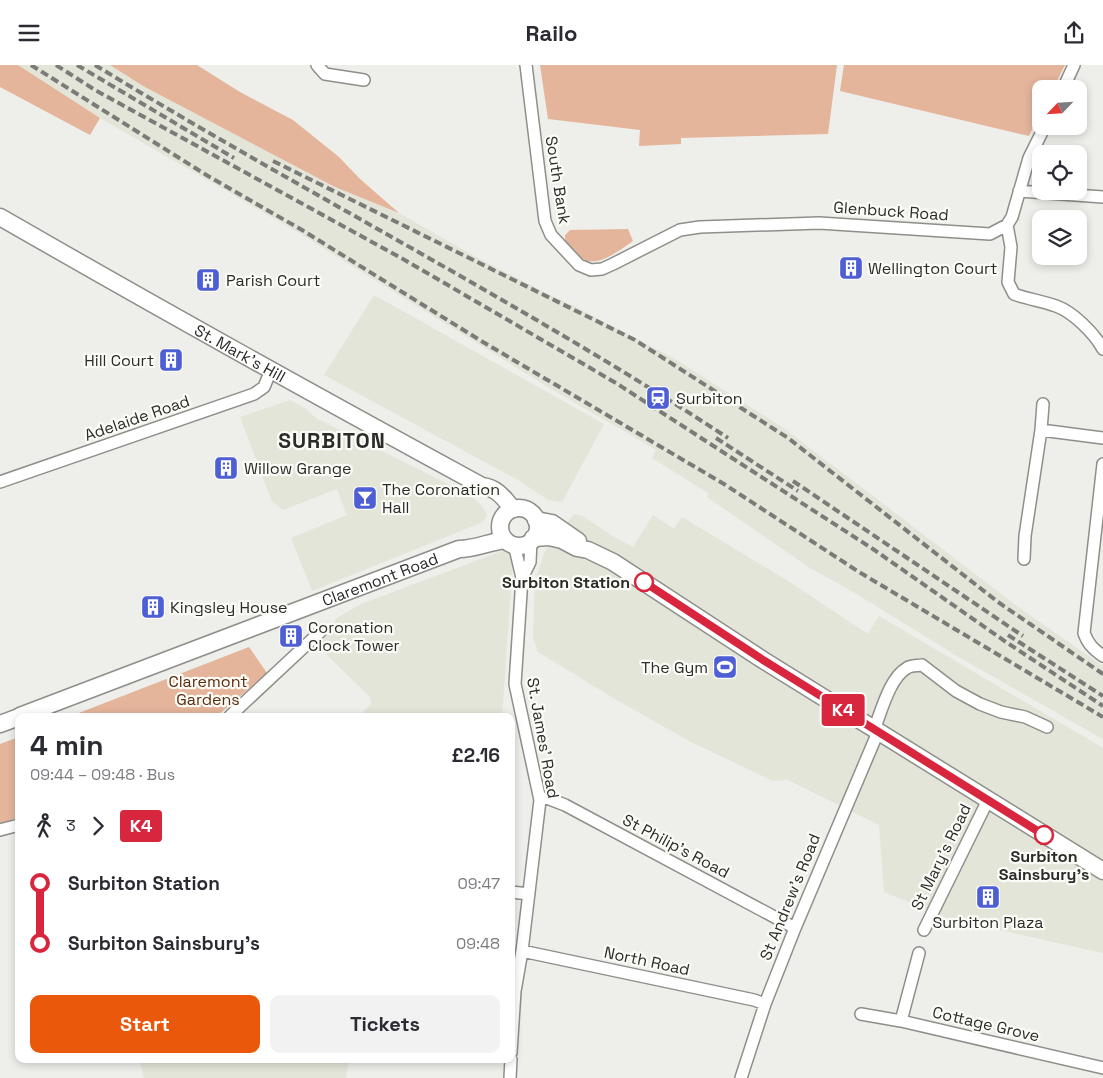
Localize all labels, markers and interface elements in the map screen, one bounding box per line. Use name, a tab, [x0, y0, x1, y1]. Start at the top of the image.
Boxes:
icon: menu	[15, 19, 43, 47]
text: Railo	[526, 19, 577, 47]
icon: share	[1060, 19, 1088, 47]
north arrow	[1032, 80, 1088, 135]
map controls	[1032, 80, 1087, 265]
street label: South Bank	[541, 134, 575, 226]
button: locate	[1032, 145, 1087, 200]
street label: Glenbuck Road	[833, 196, 949, 226]
button: layers	[1032, 210, 1087, 265]
building icon: Wellington Court	[838, 255, 864, 281]
place label: Wellington Court	[868, 258, 997, 279]
building icon: Parish Court	[195, 267, 221, 293]
place label: Parish Court	[226, 270, 320, 291]
street label: St. Mark's Hill	[191, 319, 290, 387]
building icon: Hill Court	[158, 347, 184, 373]
place label: Hill Court	[84, 350, 154, 371]
station icon: Surbiton	[645, 385, 671, 411]
place label: Surbiton	[676, 388, 743, 409]
street label: Adelaide Road	[82, 390, 192, 446]
district label: SURBITON	[278, 427, 386, 454]
building icon: Willow Grange	[213, 455, 239, 481]
place label: Willow Grange	[244, 458, 352, 479]
place label: The Coronation Hall	[382, 479, 500, 518]
bar icon: The Coronation Hall	[352, 485, 378, 511]
street label: Claremont Road	[319, 547, 441, 611]
place label: Surbiton Station	[502, 572, 630, 593]
marker: Surbiton Station	[634, 572, 654, 592]
building icon: Kingsley House	[140, 594, 166, 620]
place label: Kingsley House	[170, 597, 288, 618]
place label: Coronation Clock Tower	[308, 617, 400, 656]
building icon: Coronation Clock Tower	[278, 623, 304, 649]
sports icon: The Gym	[712, 654, 738, 680]
place label: The Gym	[641, 657, 708, 678]
park label: Claremont Gardens	[168, 671, 248, 710]
street label: St. James' Road	[522, 676, 564, 800]
line badge: K4	[820, 694, 866, 726]
text: K4	[832, 698, 854, 721]
text: 4 min	[30, 727, 104, 763]
text: £2.16	[452, 743, 500, 768]
text: 09:44 – 09:48 · Bus	[30, 764, 175, 785]
street label: St Mary's Road	[906, 800, 976, 914]
street label: St Philip's Road	[619, 809, 733, 883]
icon: walk	[30, 812, 58, 840]
icon: forward	[84, 812, 112, 840]
text: K4	[130, 814, 152, 837]
text: 3	[66, 815, 76, 836]
marker: Surbiton Sainsbury's	[1034, 825, 1054, 845]
street label: St Andrew's Road	[755, 831, 825, 963]
place label: Surbiton Sainsbury's	[999, 846, 1089, 885]
text: Surbiton Station	[68, 871, 220, 896]
text: 09:47	[457, 873, 500, 894]
building icon: Surbiton Plaza	[975, 884, 1001, 910]
place label: Surbiton Plaza	[933, 912, 1043, 933]
text: Surbiton Sainsbury's	[68, 931, 260, 956]
text: 09:48	[456, 933, 500, 954]
street label: North Road	[602, 942, 692, 980]
button: Start	[30, 995, 260, 1053]
button: Tickets	[270, 995, 500, 1053]
street label: Cottage Grove	[930, 1001, 1042, 1047]

